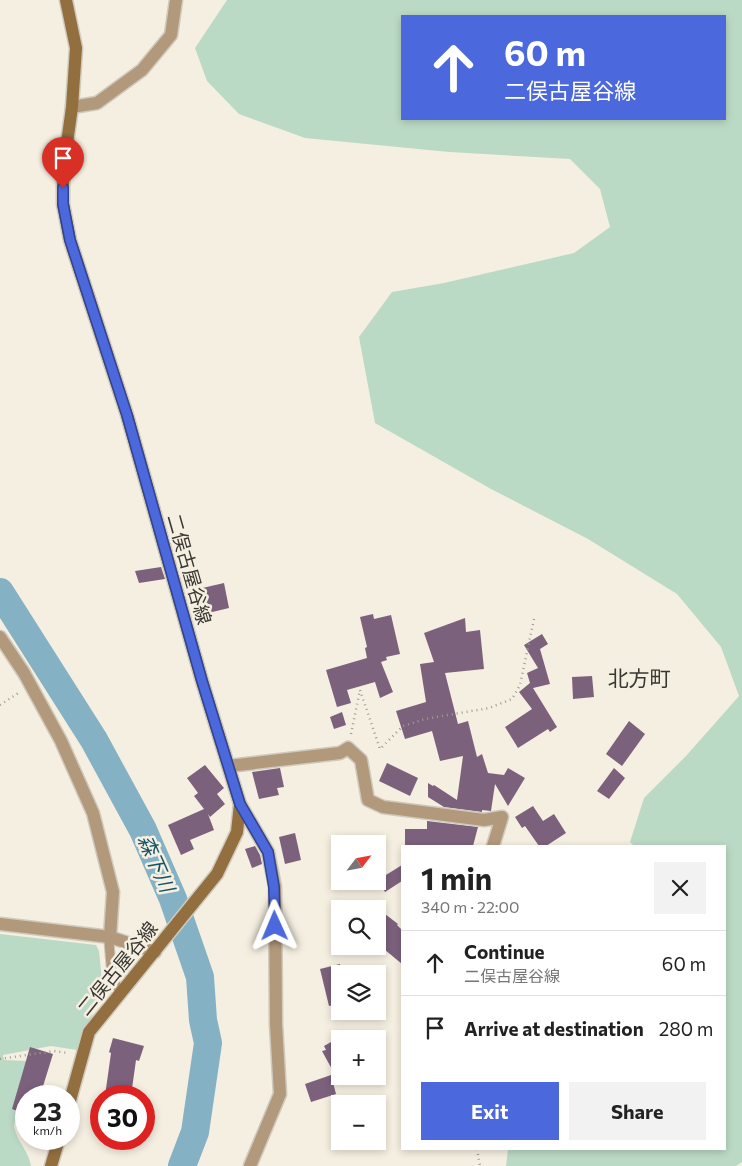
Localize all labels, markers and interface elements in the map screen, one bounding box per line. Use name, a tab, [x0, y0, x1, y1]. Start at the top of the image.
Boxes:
text: 60 m	[504, 30, 586, 73]
icon: ahead	[421, 35, 486, 100]
text: 二俣古屋谷線	[504, 77, 636, 104]
pin	[42, 137, 84, 188]
icon: arrive	[49, 144, 77, 172]
street label: 二俣古屋谷線	[163, 511, 217, 627]
district label: 北方町	[608, 665, 671, 690]
water label: 森下川	[134, 831, 181, 897]
north arrow	[331, 835, 386, 890]
map controls	[331, 835, 386, 1150]
text: 1 min	[421, 859, 492, 896]
button: close	[654, 862, 706, 914]
text: 340 m · 22:00	[421, 897, 520, 916]
position arrow	[248, 899, 300, 951]
button: search	[331, 900, 386, 955]
street label: 二俣古屋谷線	[72, 916, 162, 1020]
text: Continue	[464, 940, 544, 963]
icon: ahead	[421, 949, 449, 977]
text: 60 m	[662, 952, 706, 975]
button: layers	[331, 965, 386, 1020]
text: 二俣古屋谷線	[464, 966, 560, 985]
icon: arrive	[421, 1014, 449, 1042]
text: Arrive at destination	[464, 1017, 644, 1040]
text: 280 m	[659, 1017, 713, 1040]
button: +	[331, 1030, 386, 1085]
button: Exit	[421, 1082, 559, 1140]
button: Share	[569, 1082, 706, 1140]
speed limit sign: 30	[90, 1085, 155, 1150]
button: −	[331, 1095, 386, 1150]
text: 23	[33, 1096, 62, 1126]
text: km/h	[33, 1123, 62, 1137]

